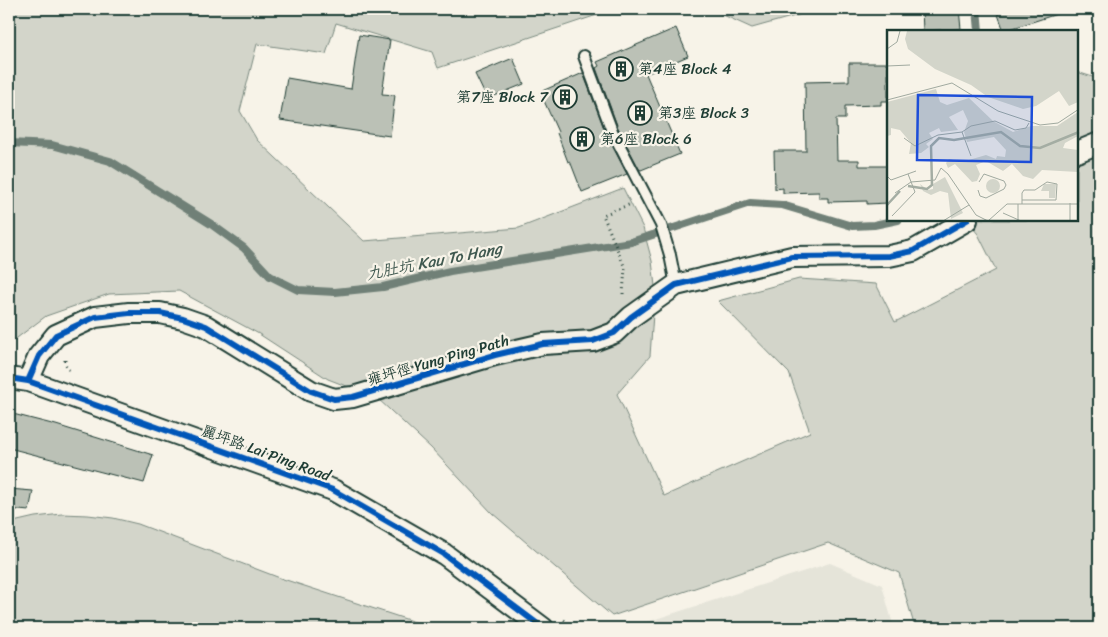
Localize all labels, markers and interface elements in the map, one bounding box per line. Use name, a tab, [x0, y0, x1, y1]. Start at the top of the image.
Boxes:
inset map	[887, 30, 1078, 221]
building icon: 第4座 Block 4	[608, 56, 634, 82]
place label: 第4座 Block 4	[638, 56, 731, 82]
place label: 第7座 Block 7	[456, 84, 549, 110]
building icon: 第7座 Block 7	[552, 84, 578, 110]
building icon: 第3座 Block 3	[627, 100, 653, 126]
place label: 第3座 Block 3	[658, 100, 749, 126]
building icon: 第6座 Block 6	[569, 126, 595, 152]
place label: 第6座 Block 6	[600, 126, 692, 152]
water label: 九肚坑 Kau To Hang	[364, 233, 506, 288]
street label: 雍坪徑 Yung Ping Path	[364, 327, 512, 393]
street label: 麗坪路 Lai Ping Road	[198, 418, 335, 489]

